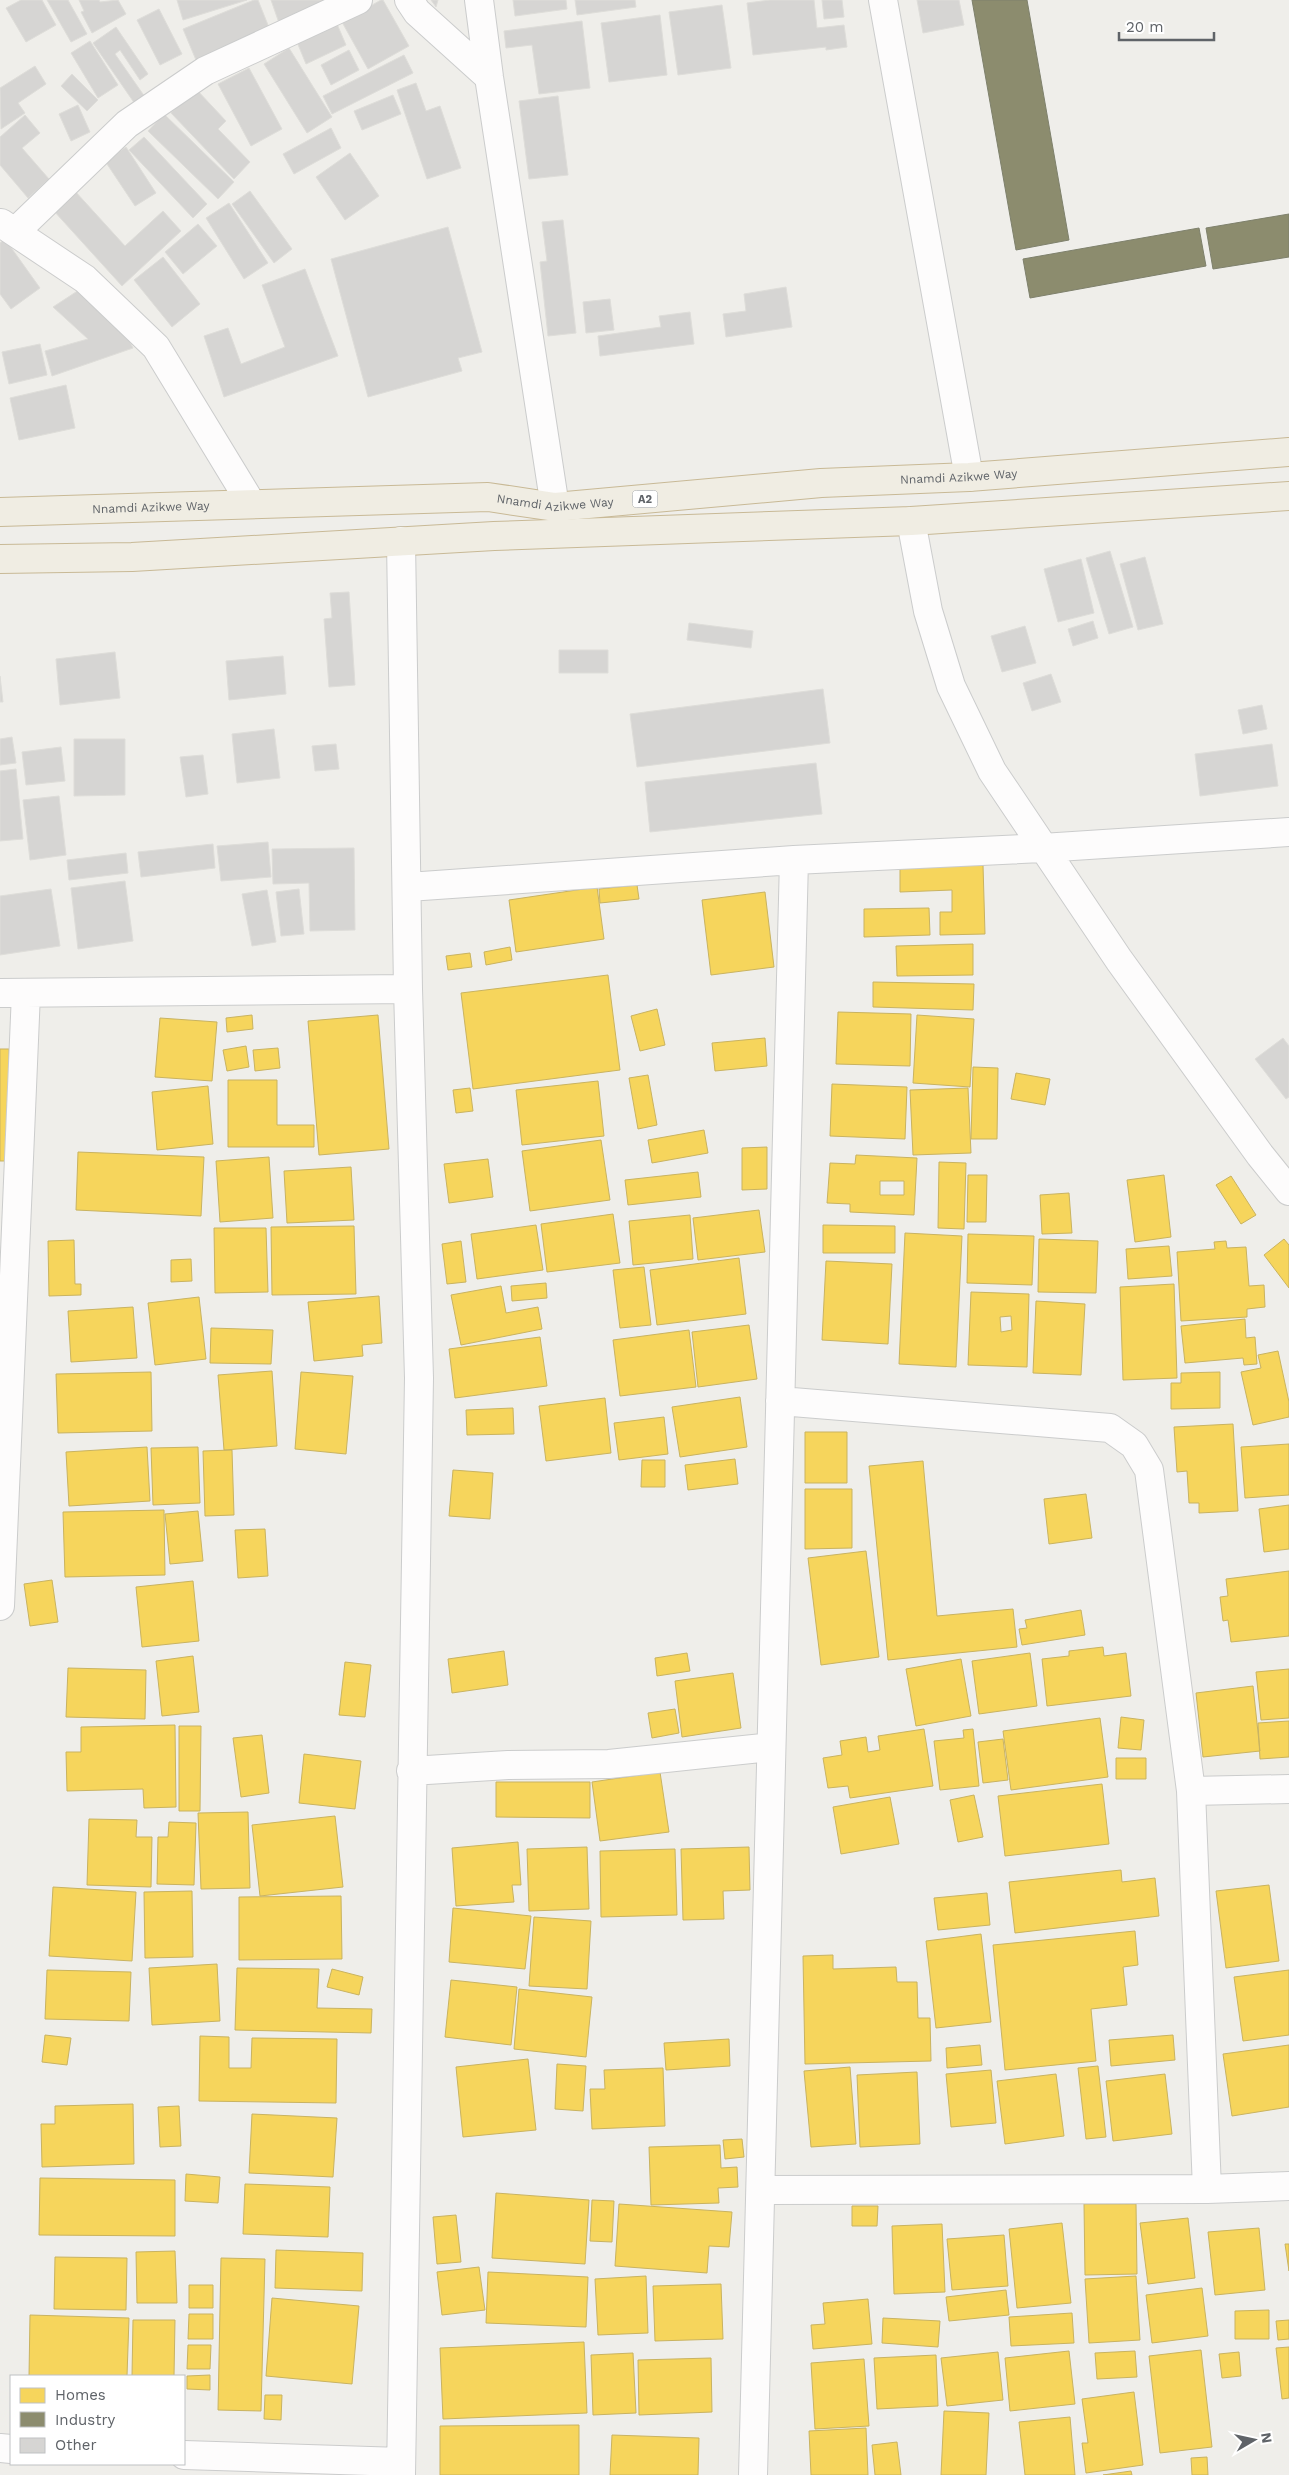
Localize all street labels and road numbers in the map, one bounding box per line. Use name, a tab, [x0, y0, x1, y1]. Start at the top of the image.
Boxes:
street label: Nnamdi Azikwe Way	[900, 466, 1019, 487]
road number: A2	[632, 490, 658, 508]
street label: Nnamdi Azikwe Way	[496, 491, 615, 514]
street label: Nnamdi Azikwe Way	[92, 499, 211, 516]

